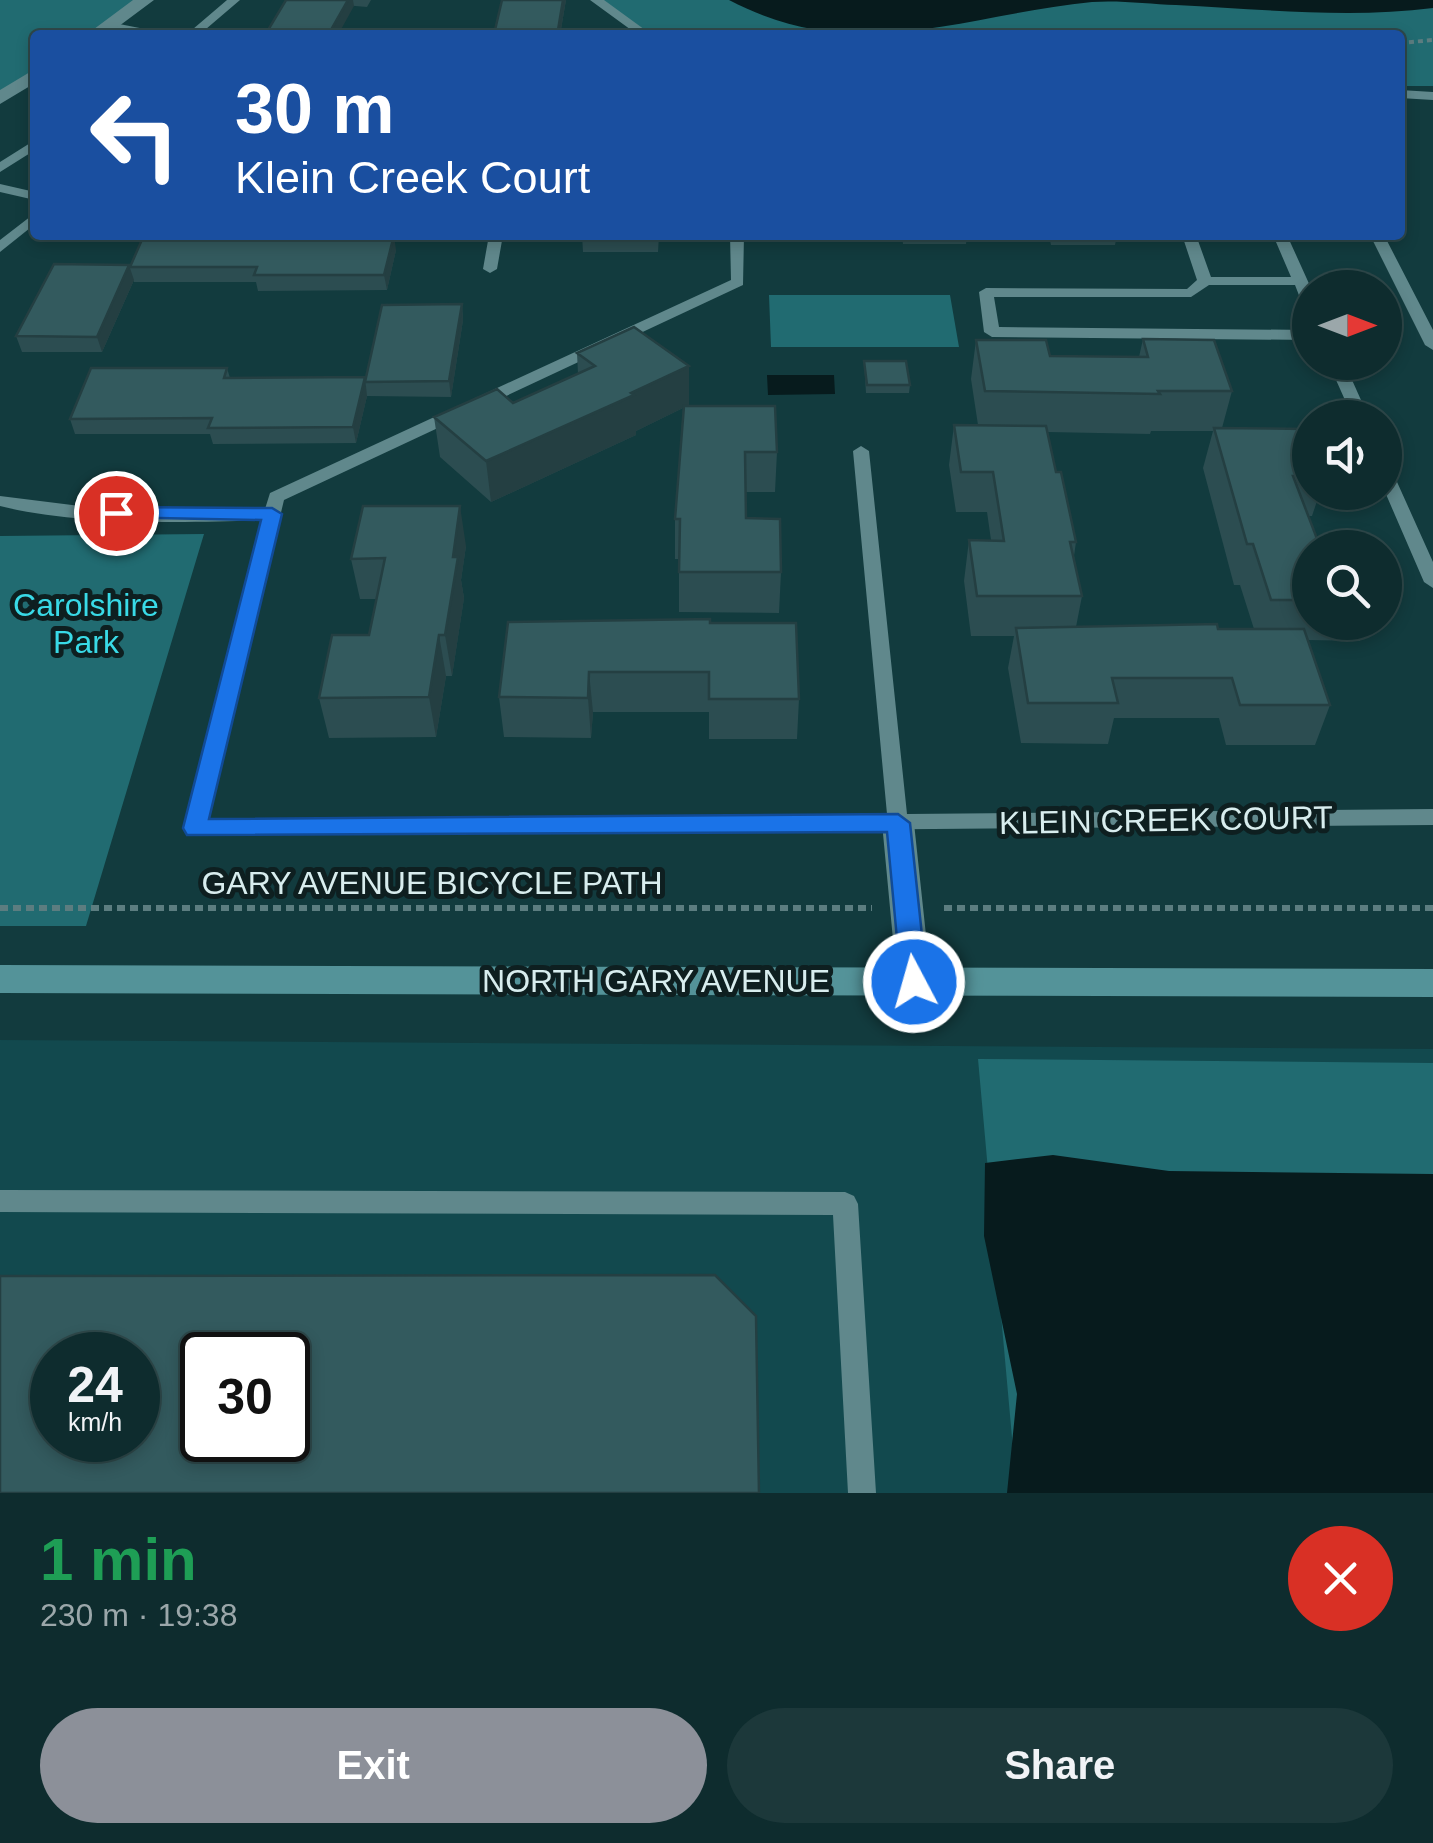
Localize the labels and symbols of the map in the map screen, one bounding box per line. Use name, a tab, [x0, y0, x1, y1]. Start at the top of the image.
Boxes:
north arrow	[1292, 270, 1402, 380]
pin	[74, 471, 159, 556]
park label: Carolshire Park	[13, 587, 159, 660]
street label: KLEIN CREEK COURT	[999, 799, 1333, 841]
street label: GARY AVENUE BICYCLE PATH	[201, 865, 663, 901]
position arrow	[862, 930, 966, 1034]
street label: NORTH GARY AVENUE	[482, 963, 830, 999]
speed limit sign: 30	[180, 1332, 310, 1462]

